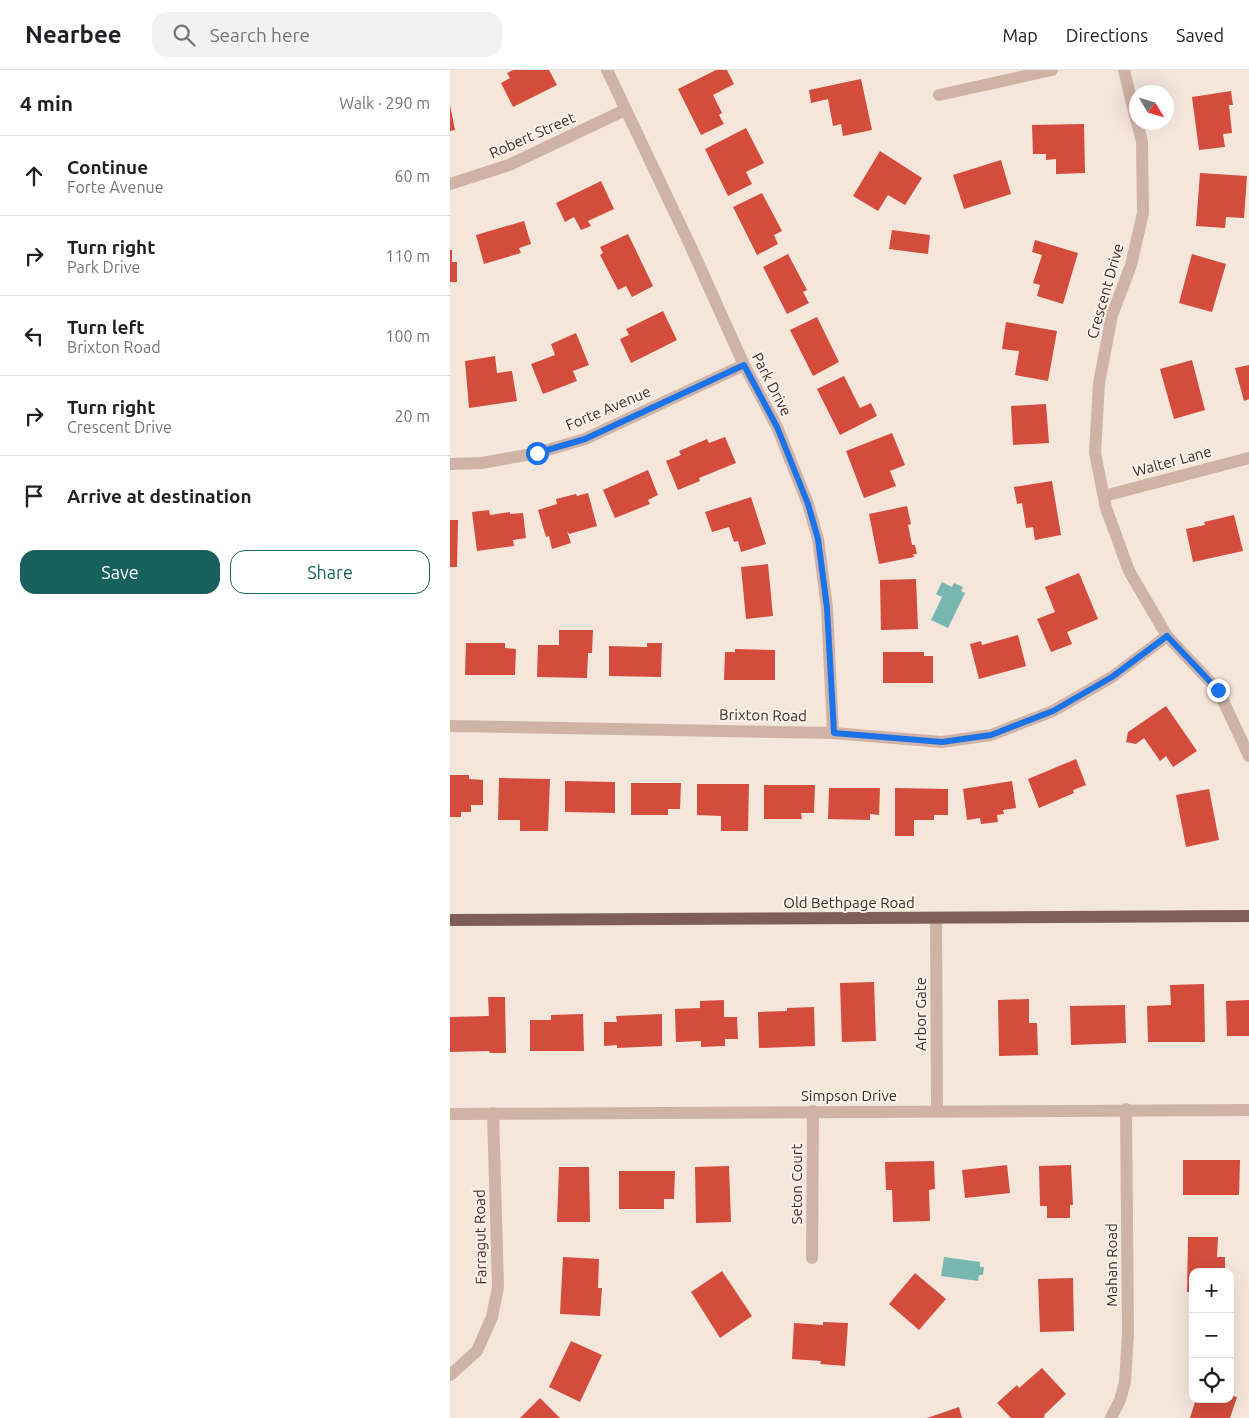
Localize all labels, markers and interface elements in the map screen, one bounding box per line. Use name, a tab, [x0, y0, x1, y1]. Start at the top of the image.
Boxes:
search box	[152, 12, 502, 57]
text: Nearbee	[25, 21, 122, 48]
icon: search	[170, 21, 198, 49]
text: Search here	[210, 24, 310, 46]
text: Map	[1002, 25, 1038, 45]
text: Directions	[1066, 25, 1148, 45]
text: Saved	[1176, 25, 1224, 45]
north arrow	[1129, 85, 1174, 130]
text: 4 min	[20, 91, 73, 115]
text: Walk · 290 m	[339, 94, 430, 112]
street label: Robert Street	[486, 108, 578, 161]
text: Continue	[67, 156, 148, 178]
icon: ahead	[20, 162, 48, 190]
text: 60 m	[394, 167, 430, 185]
text: Forte Avenue	[67, 178, 163, 196]
text: Turn right	[67, 236, 155, 258]
street label: Crescent Drive	[1083, 241, 1127, 341]
icon: right	[20, 242, 48, 270]
text: 110 m	[385, 247, 430, 265]
text: Park Drive	[67, 258, 140, 276]
text: Turn left	[67, 316, 145, 338]
icon: left	[20, 322, 48, 350]
text: 100 m	[385, 327, 430, 345]
text: Brixton Road	[67, 338, 161, 356]
street label: Park Drive	[749, 350, 795, 418]
street label: Forte Avenue	[563, 383, 653, 433]
text: Turn right	[67, 396, 155, 418]
icon: right	[20, 402, 48, 430]
text: 20 m	[394, 407, 430, 425]
text: Crescent Drive	[67, 418, 172, 436]
route start	[526, 442, 549, 465]
street label: Walter Lane	[1131, 442, 1213, 480]
icon: arrive	[20, 482, 48, 510]
text: Arrive at destination	[67, 485, 252, 507]
button: Save	[20, 550, 220, 594]
button: Share	[230, 550, 430, 594]
route end	[1207, 679, 1230, 702]
street label: Brixton Road	[719, 706, 807, 724]
street label: Old Bethpage Road	[783, 894, 915, 911]
street label: Arbor Gate	[912, 977, 929, 1051]
street label: Simpson Drive	[801, 1087, 897, 1104]
street label: Seton Court	[788, 1143, 805, 1224]
street label: Farragut Road	[471, 1189, 489, 1285]
street label: Mahan Road	[1103, 1223, 1120, 1307]
map controls	[1189, 1268, 1234, 1403]
button: +	[1189, 1268, 1234, 1313]
button: −	[1189, 1313, 1234, 1358]
button: locate	[1189, 1358, 1234, 1403]

